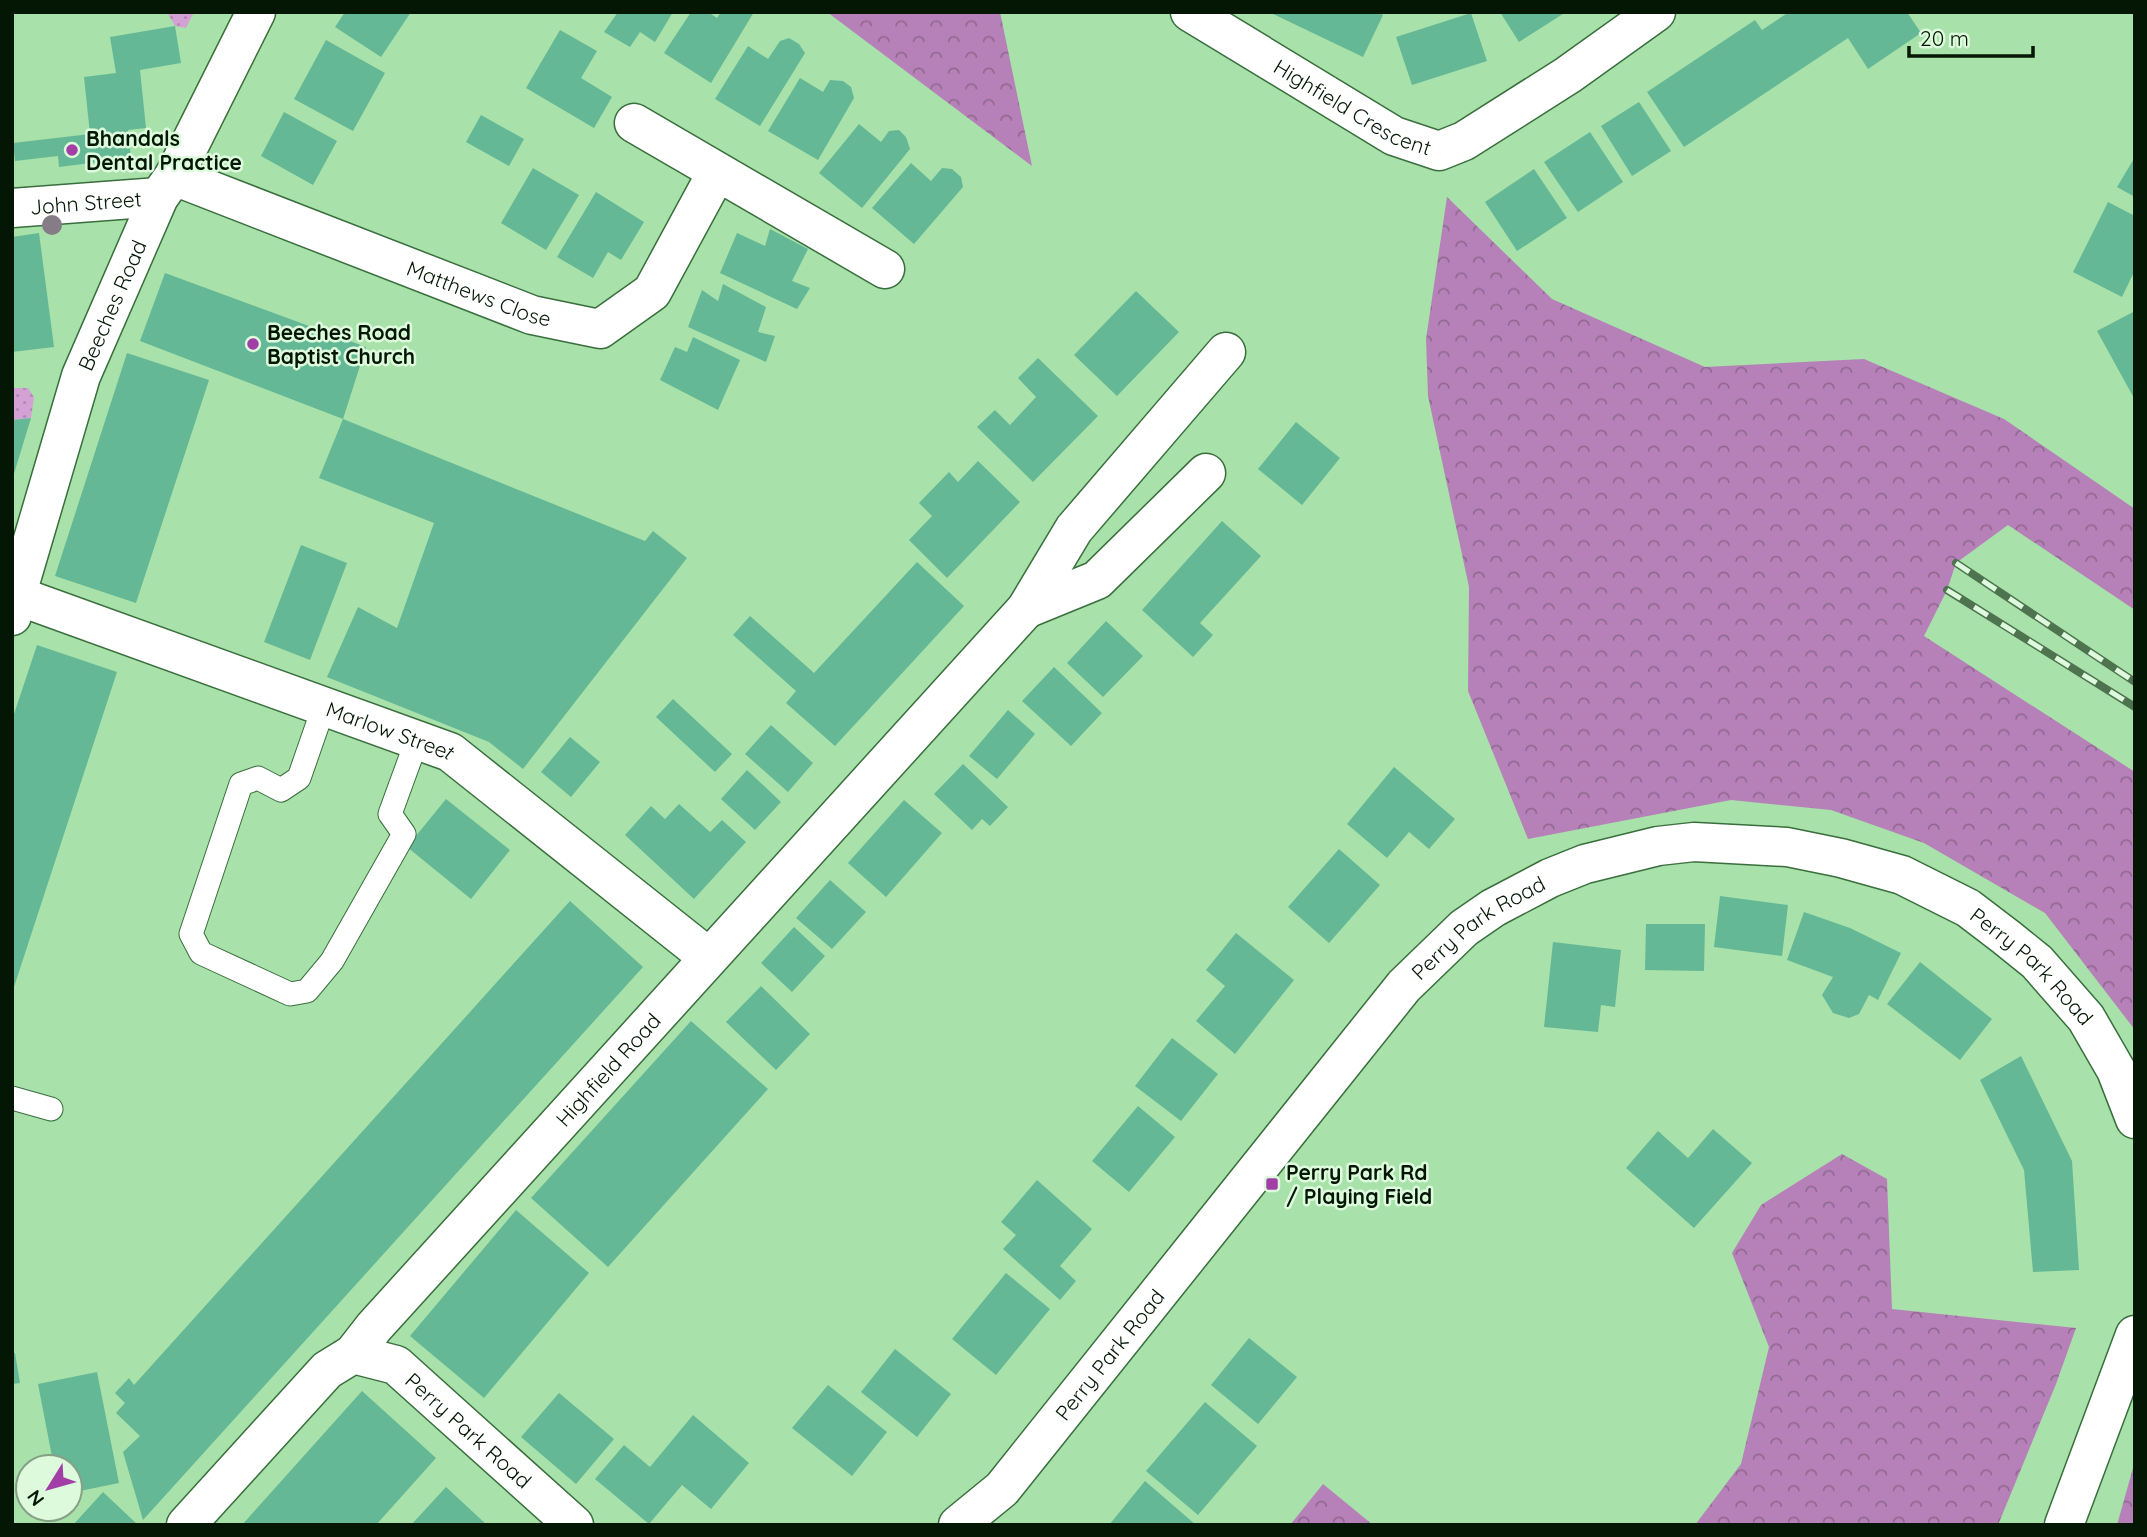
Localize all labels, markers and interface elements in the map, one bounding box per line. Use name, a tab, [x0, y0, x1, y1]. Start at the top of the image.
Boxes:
scale bar	[1909, 14, 2033, 58]
text: 20 m	[1920, 25, 1969, 51]
street label: Highfield Crescent	[1269, 53, 1435, 161]
place label: Bhandals Dental Practice	[86, 125, 242, 175]
marker: Bhandals Dental Practice	[64, 142, 80, 158]
street label: John Street	[29, 185, 143, 220]
street label: Beeches Road	[72, 236, 152, 374]
street label: Matthews Close	[403, 255, 553, 332]
place label: Beeches Road Baptist Church	[267, 319, 415, 369]
marker: Beeches Road Baptist Church	[245, 336, 261, 352]
street label: Marlow Street	[323, 695, 461, 765]
street label: Perry Park Road	[1406, 870, 1549, 985]
street label: Perry Park Road	[1965, 902, 2099, 1030]
street label: Highfield Road	[550, 1008, 666, 1131]
place label: Perry Park Rd / Playing Field	[1286, 1159, 1432, 1209]
marker: Perry Park Rd / Playing Field	[1264, 1176, 1280, 1192]
street label: Perry Park Road	[1049, 1284, 1170, 1425]
street label: Perry Park Road	[400, 1367, 537, 1493]
north arrow	[14, 1453, 84, 1523]
text: N	[22, 1485, 49, 1511]

